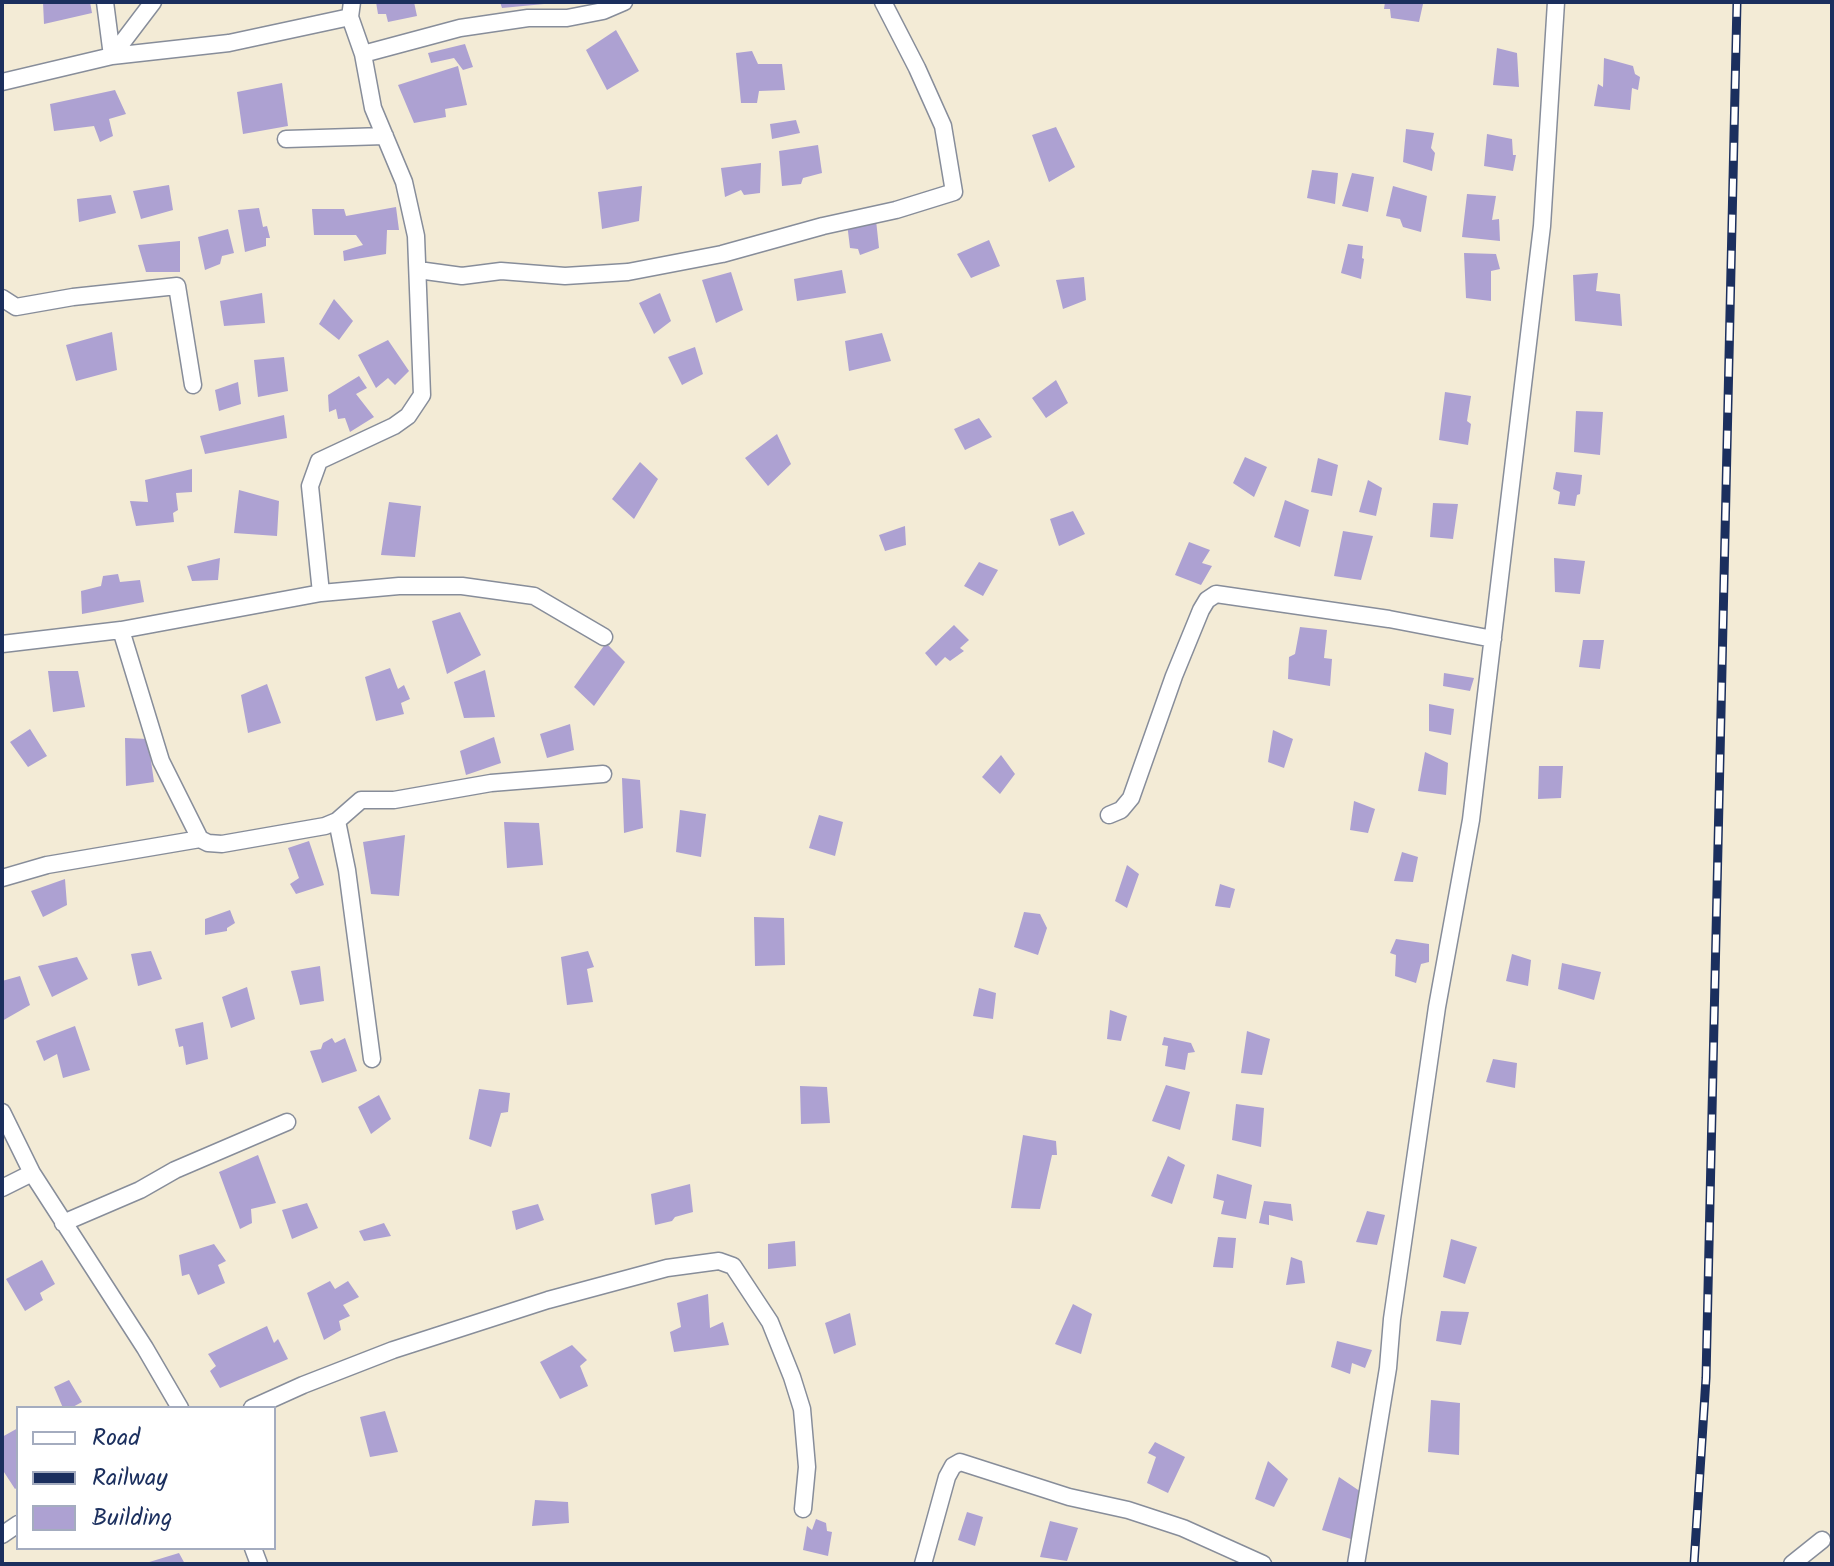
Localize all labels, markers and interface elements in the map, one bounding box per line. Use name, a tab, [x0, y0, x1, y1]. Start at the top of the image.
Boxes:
legend	[16, 1406, 276, 1550]
text: Road	[92, 1419, 140, 1458]
text: Railway	[92, 1459, 168, 1498]
text: Building	[92, 1499, 172, 1538]

